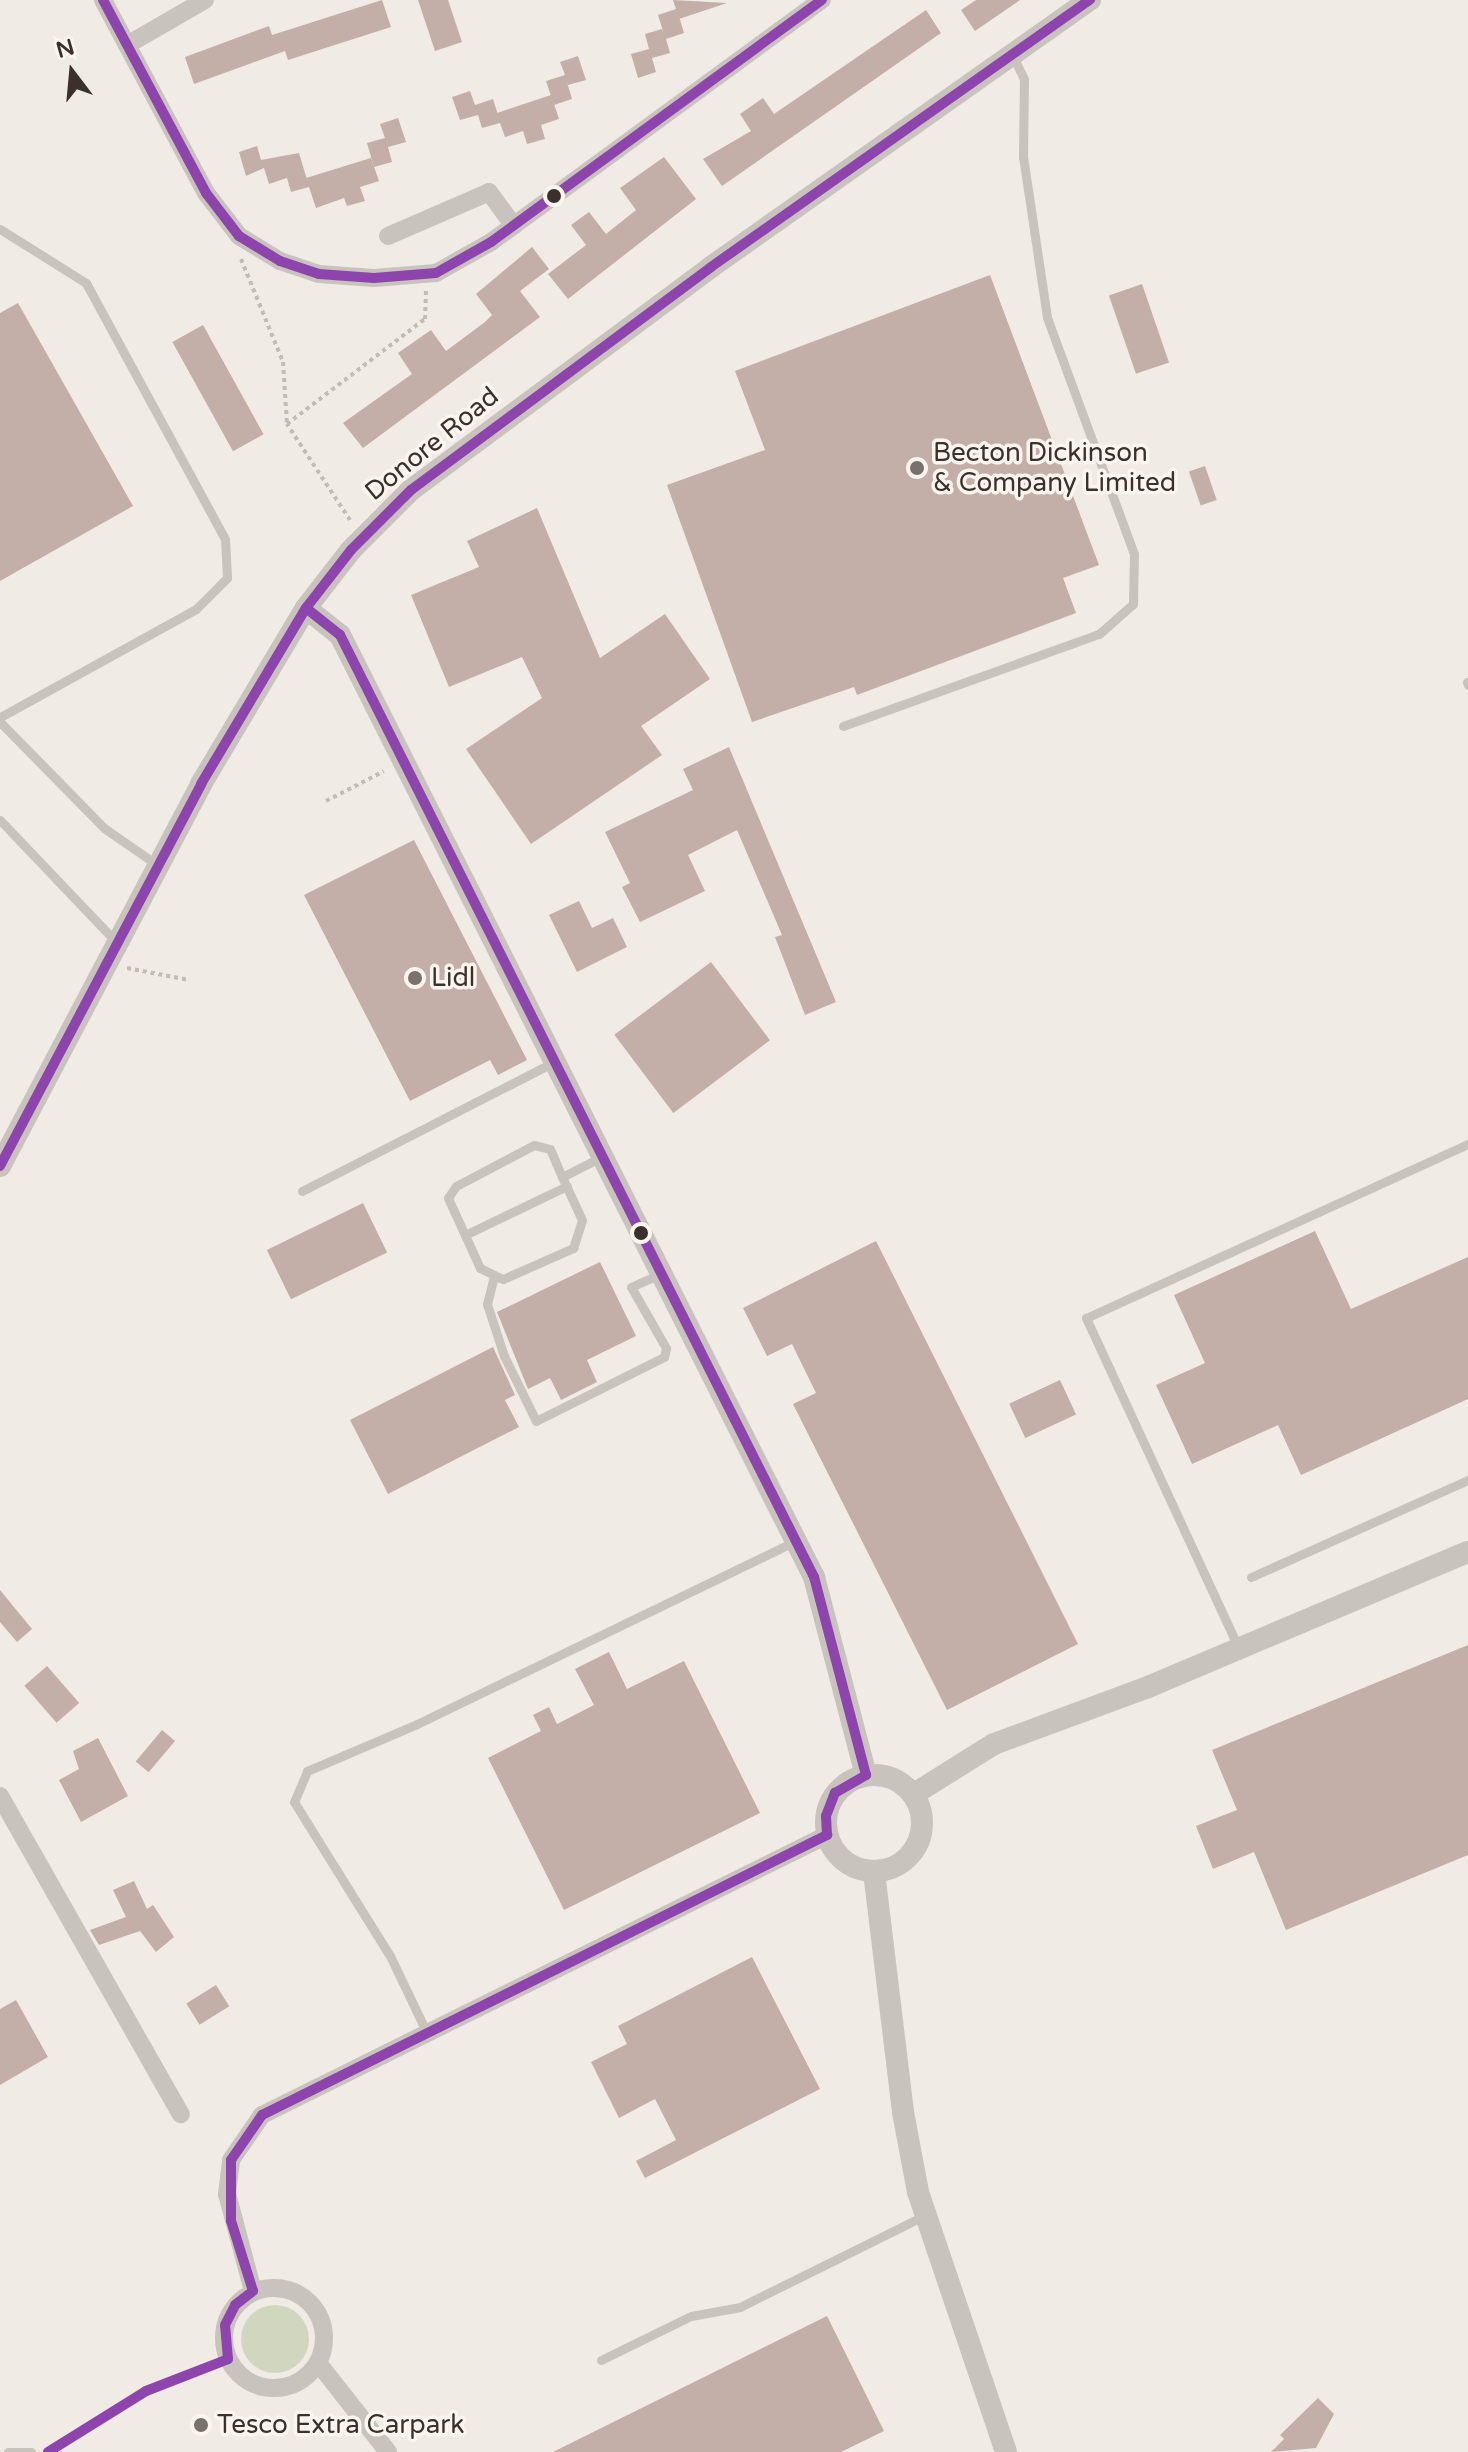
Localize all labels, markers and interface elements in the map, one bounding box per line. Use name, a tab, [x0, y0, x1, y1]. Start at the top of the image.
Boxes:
north arrow	[32, 32, 112, 112]
text: N	[53, 34, 77, 64]
unlabelled marker	[546, 188, 562, 204]
street label: Donore Road	[359, 381, 505, 507]
place label: Becton Dickinson & Company Limited	[933, 437, 1176, 498]
marker: Becton Dickinson & Company Limited	[908, 459, 926, 477]
place label: Lidl	[431, 962, 475, 994]
marker: Lidl	[406, 969, 424, 987]
unlabelled marker	[633, 1225, 649, 1241]
place label: Tesco Extra Carpark	[217, 2409, 464, 2441]
marker: Tesco Extra Carpark	[192, 2416, 210, 2434]

